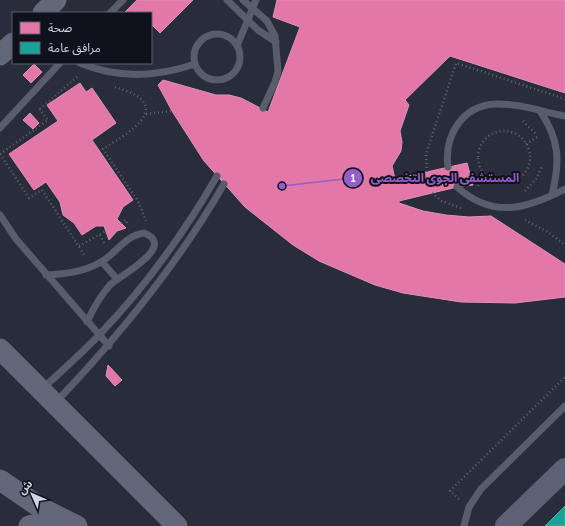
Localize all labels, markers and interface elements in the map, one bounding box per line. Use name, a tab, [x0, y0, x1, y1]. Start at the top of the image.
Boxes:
legend	[12, 12, 152, 64]
text: صحة	[48, 20, 72, 35]
text: مرافق عامة	[48, 40, 101, 56]
callout: المستشفى الجوى التخصصى	[343, 166, 527, 190]
text: 1	[350, 170, 356, 185]
text: المستشفى الجوى التخصصى	[371, 170, 519, 185]
north arrow	[12, 474, 52, 514]
text: ش	[15, 477, 35, 497]

